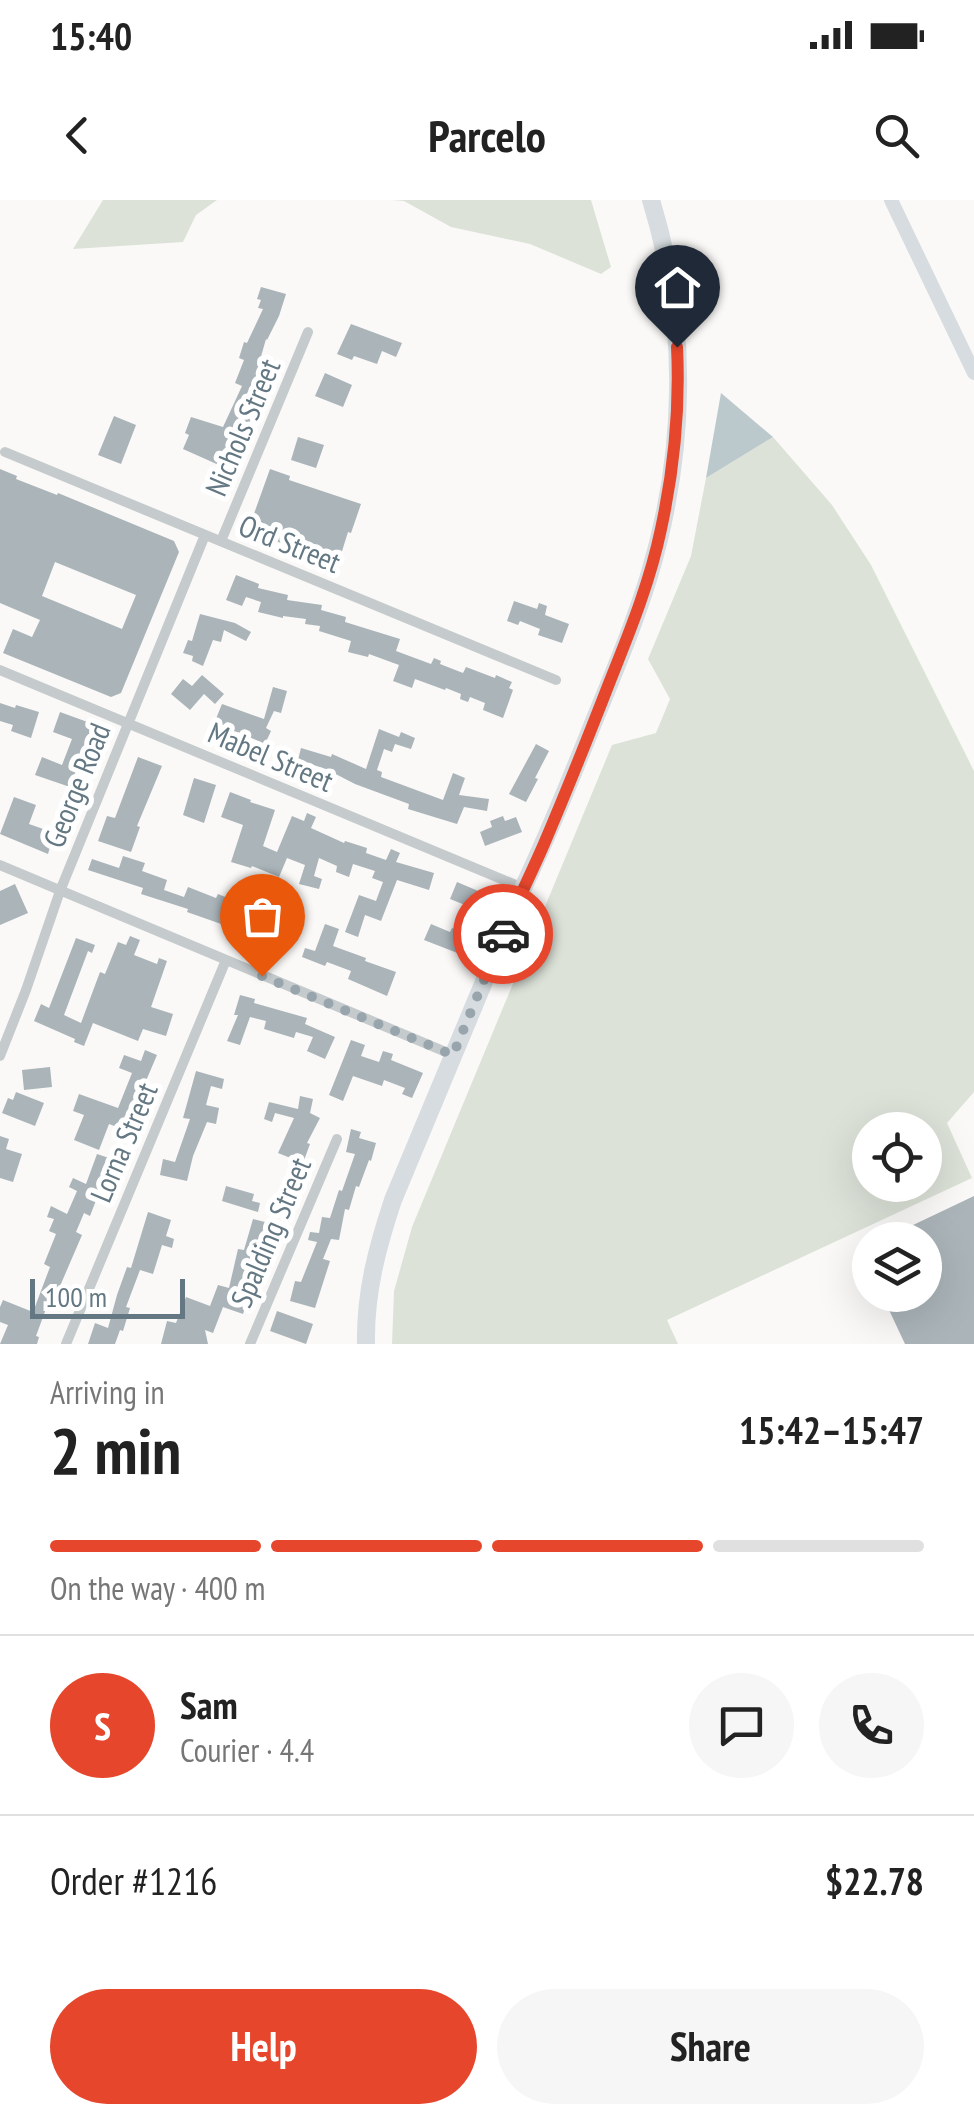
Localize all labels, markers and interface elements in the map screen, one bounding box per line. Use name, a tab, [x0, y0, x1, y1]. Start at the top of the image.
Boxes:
text: 15:40	[50, 11, 132, 60]
text: Parcelo	[428, 106, 546, 164]
icon: back	[50, 108, 105, 163]
icon: search	[869, 108, 924, 163]
pin	[635, 245, 720, 348]
icon: home	[650, 260, 705, 315]
street label: Nichols Street	[196, 352, 289, 501]
street label: Ord Street	[233, 505, 347, 581]
street label: Mabel Street	[203, 712, 340, 800]
street label: George Road	[33, 717, 119, 853]
pin	[220, 874, 305, 977]
courier	[453, 884, 553, 984]
icon: bag	[235, 889, 290, 944]
icon: car	[476, 907, 531, 962]
street label: Lorna Street	[80, 1076, 166, 1208]
map controls	[852, 1112, 942, 1312]
button: locate	[852, 1112, 942, 1202]
street label: Spalding Street	[221, 1151, 319, 1313]
button: layers	[852, 1222, 942, 1312]
scale bar	[30, 1274, 185, 1318]
text: 100 m	[45, 1278, 107, 1315]
text: Arriving in	[50, 1371, 165, 1413]
text: 15:42–15:47	[739, 1405, 924, 1454]
text: 2 min	[50, 1408, 181, 1492]
text: On the way · 400 m	[50, 1567, 265, 1609]
button: chat	[689, 1673, 794, 1778]
button: phone	[819, 1673, 924, 1778]
text: Sam	[180, 1680, 238, 1729]
text: S	[94, 1701, 111, 1750]
text: Courier · 4.4	[180, 1729, 314, 1771]
text: Order #1216	[50, 1856, 217, 1905]
text: $22.78	[825, 1856, 924, 1905]
button: Help	[50, 1989, 477, 2104]
button: Share	[497, 1989, 924, 2104]

